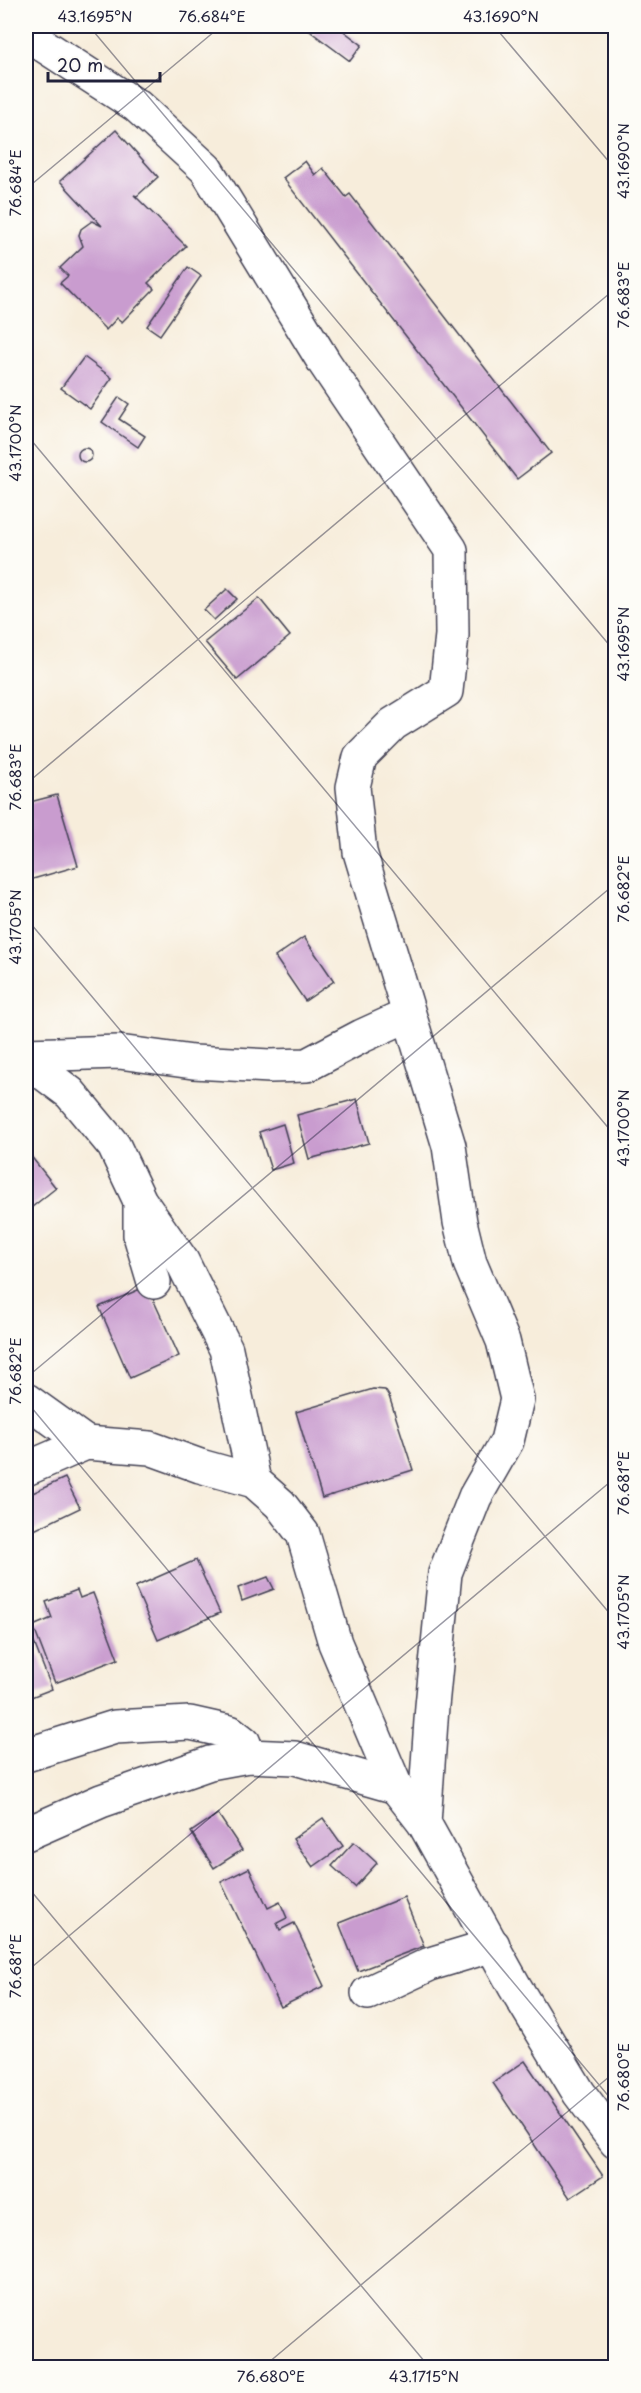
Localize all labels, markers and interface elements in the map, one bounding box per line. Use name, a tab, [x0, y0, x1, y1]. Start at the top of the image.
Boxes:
text: 43.1695°N	[58, 4, 133, 27]
text: 76.684°E	[178, 4, 246, 27]
text: 43.1690°N	[463, 4, 539, 27]
scale bar	[48, 45, 160, 83]
text: 20 m	[57, 51, 103, 78]
text: 43.1690°N	[611, 123, 634, 199]
text: 76.684°E	[3, 149, 26, 217]
text: 76.683°E	[611, 262, 634, 328]
text: 43.1700°N	[3, 404, 26, 482]
text: 43.1695°N	[611, 607, 634, 682]
text: 76.683°E	[3, 744, 26, 810]
text: 76.682°E	[611, 855, 634, 923]
text: 43.1705°N	[3, 889, 26, 965]
text: 43.1700°N	[611, 1089, 634, 1167]
text: 76.682°E	[3, 1337, 26, 1405]
text: 76.681°E	[611, 1451, 634, 1515]
text: 43.1705°N	[611, 1574, 634, 1650]
text: 76.681°E	[3, 1934, 26, 1998]
text: 76.680°E	[611, 2043, 634, 2111]
text: 76.680°E	[237, 2364, 305, 2387]
text: 43.1715°N	[389, 2364, 459, 2387]

